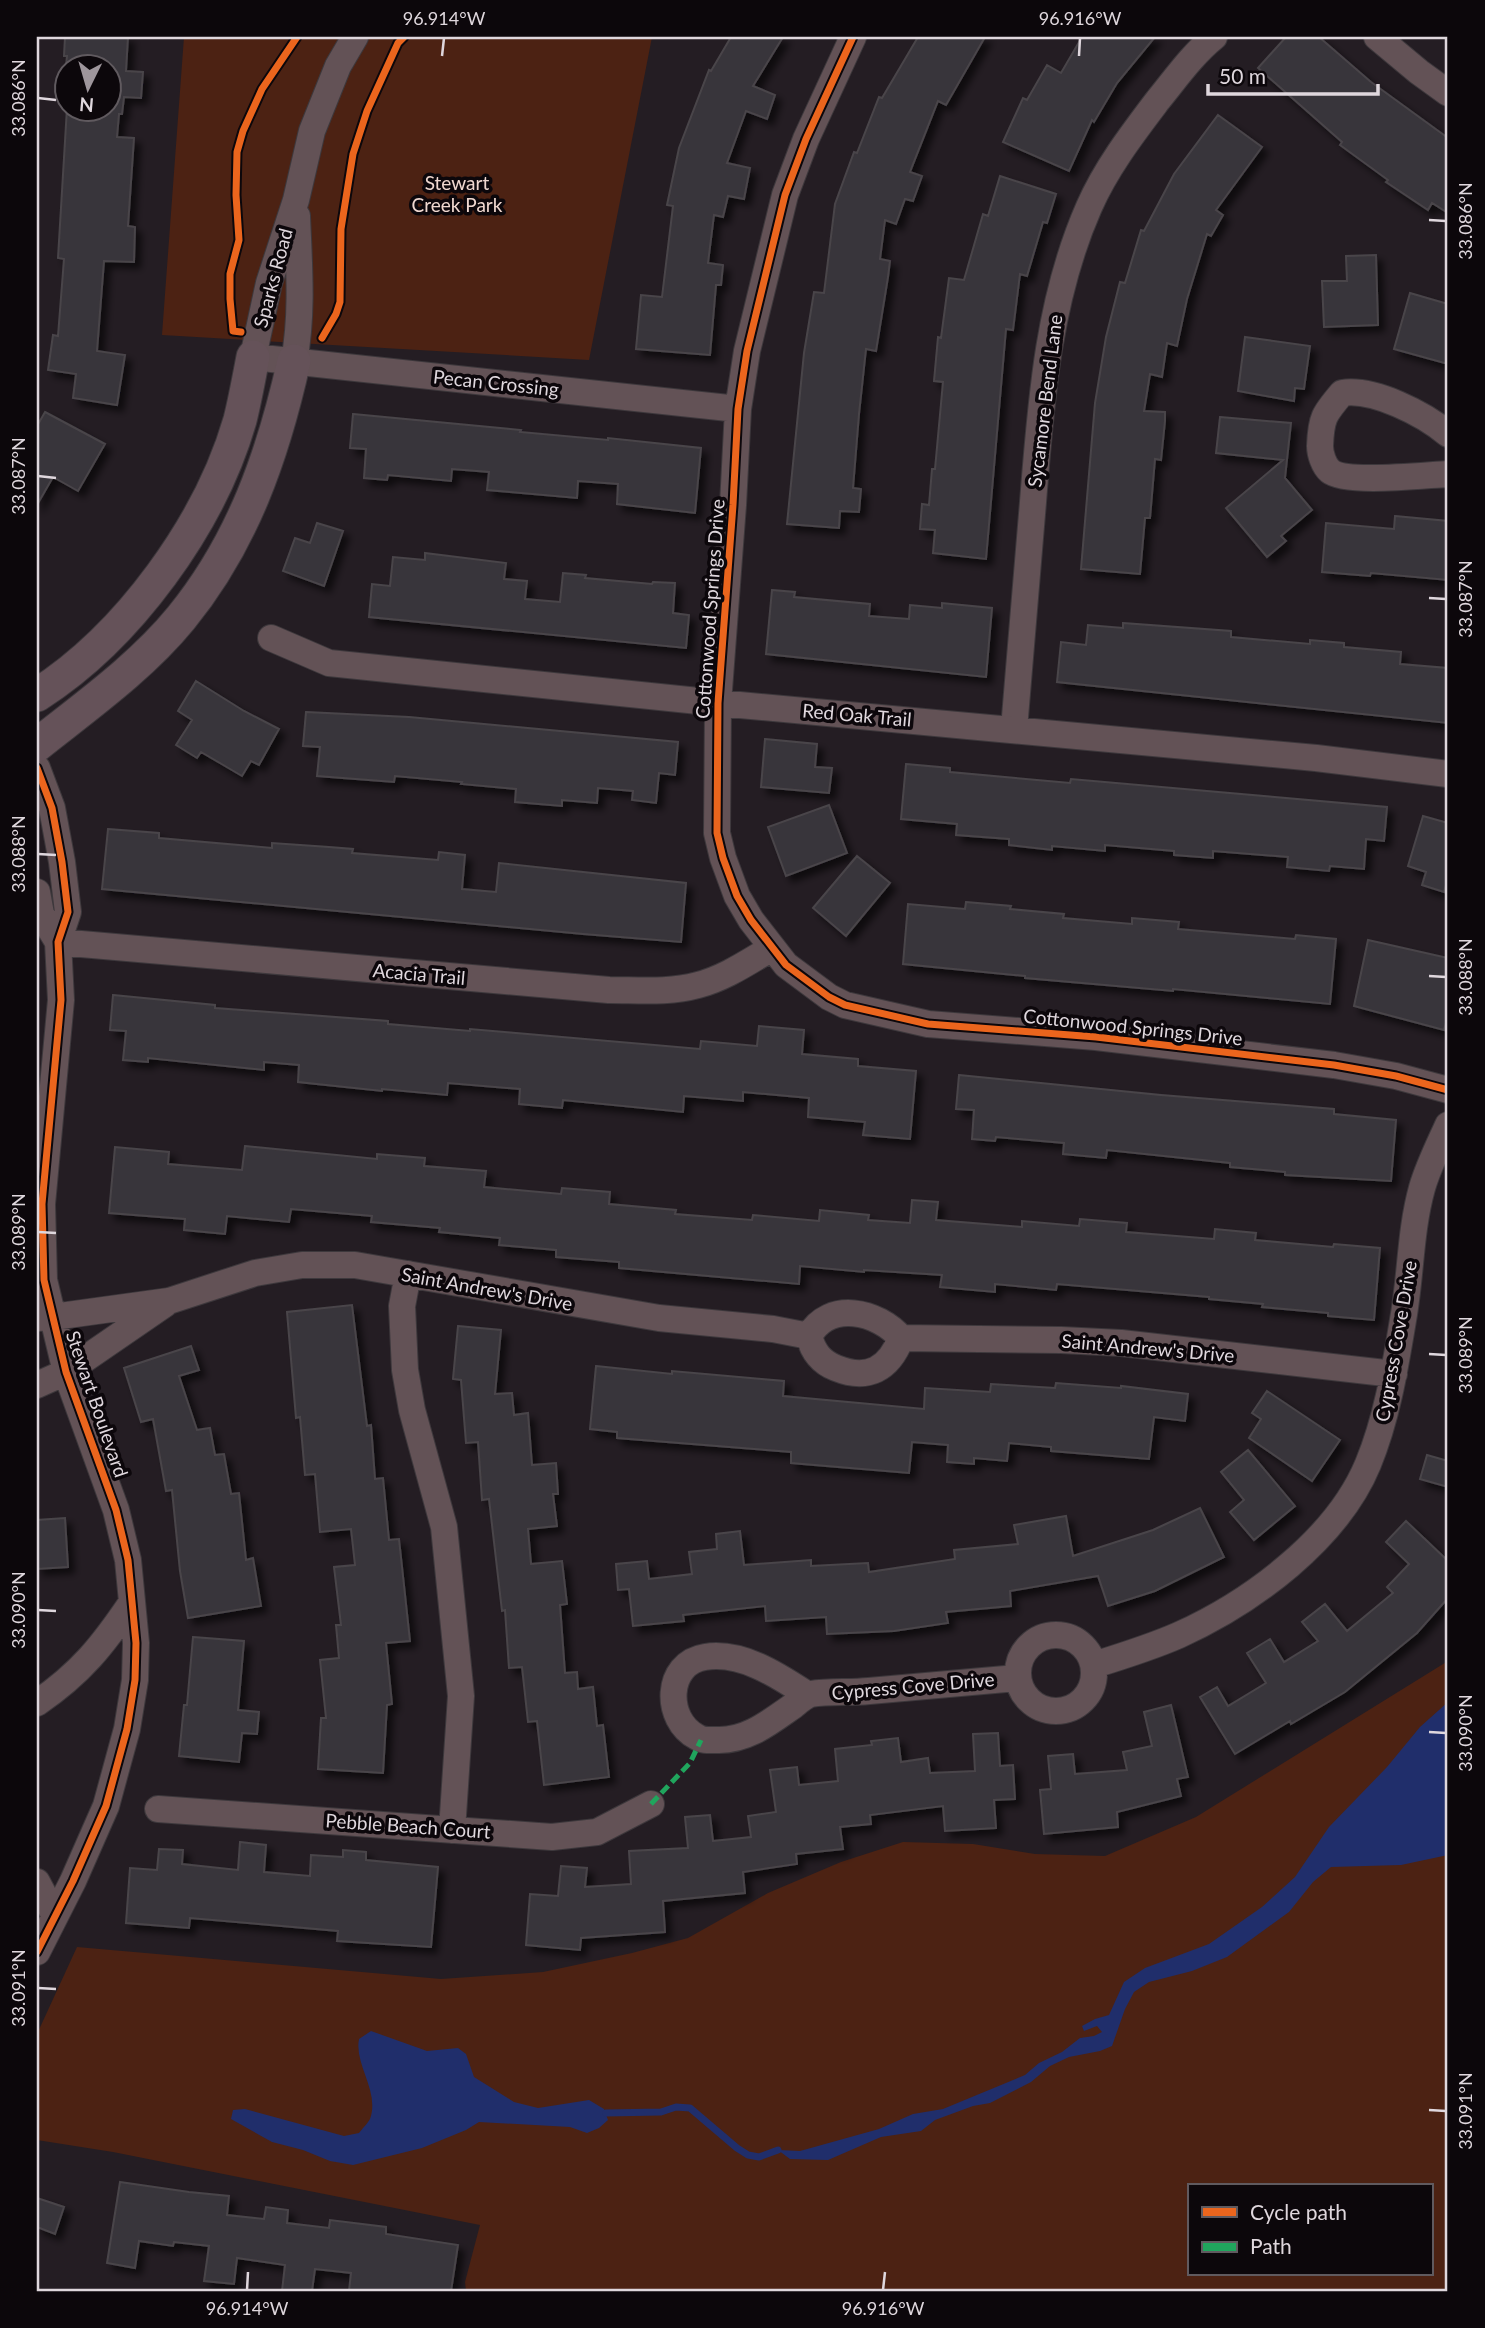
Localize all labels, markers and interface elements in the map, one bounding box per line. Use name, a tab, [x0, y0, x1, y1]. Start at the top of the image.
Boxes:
text: 96.914°W	[403, 7, 486, 29]
text: 96.916°W	[1039, 7, 1122, 29]
north arrow	[52, 52, 122, 122]
scale bar	[1208, 52, 1378, 96]
text: 33.086°N	[7, 59, 29, 137]
text: 50 m	[1219, 63, 1266, 88]
text: N	[78, 93, 95, 118]
park label: Stewart Creek Park	[412, 171, 503, 216]
text: 33.086°N	[1454, 182, 1476, 260]
street label: Sparks Road	[248, 226, 297, 330]
street label: Sycamore Bend Lane	[1022, 313, 1067, 489]
street label: Pecan Crossing	[432, 364, 560, 401]
text: 33.087°N	[7, 437, 29, 515]
street label: Cottonwood Springs Drive	[690, 498, 729, 720]
text: 33.087°N	[1454, 560, 1476, 638]
street label: Red Oak Trail	[801, 698, 913, 731]
text: 33.088°N	[7, 815, 29, 893]
text: 33.088°N	[1454, 938, 1476, 1016]
street label: Acacia Trail	[372, 958, 466, 989]
street label: Cottonwood Springs Drive	[1022, 1004, 1244, 1049]
text: 33.089°N	[7, 1193, 29, 1271]
street label: Cypress Cove Drive	[1370, 1258, 1421, 1423]
street label: Saint Andrew's Drive	[400, 1262, 574, 1315]
text: 33.089°N	[1454, 1316, 1476, 1394]
street label: Stewart Boulevard	[62, 1328, 133, 1480]
street label: Saint Andrew's Drive	[1061, 1328, 1235, 1367]
text: 33.090°N	[7, 1571, 29, 1649]
street label: Cypress Cove Drive	[831, 1667, 995, 1704]
text: 33.090°N	[1454, 1694, 1476, 1772]
street label: Pebble Beach Court	[325, 1808, 491, 1843]
text: 33.091°N	[7, 1949, 29, 2027]
text: 33.091°N	[1454, 2072, 1476, 2150]
legend	[1188, 2184, 1432, 2276]
text: Cycle path	[1250, 2199, 1347, 2224]
text: Path	[1250, 2233, 1292, 2258]
text: 96.914°W	[206, 2297, 289, 2319]
text: 96.916°W	[842, 2297, 925, 2319]

